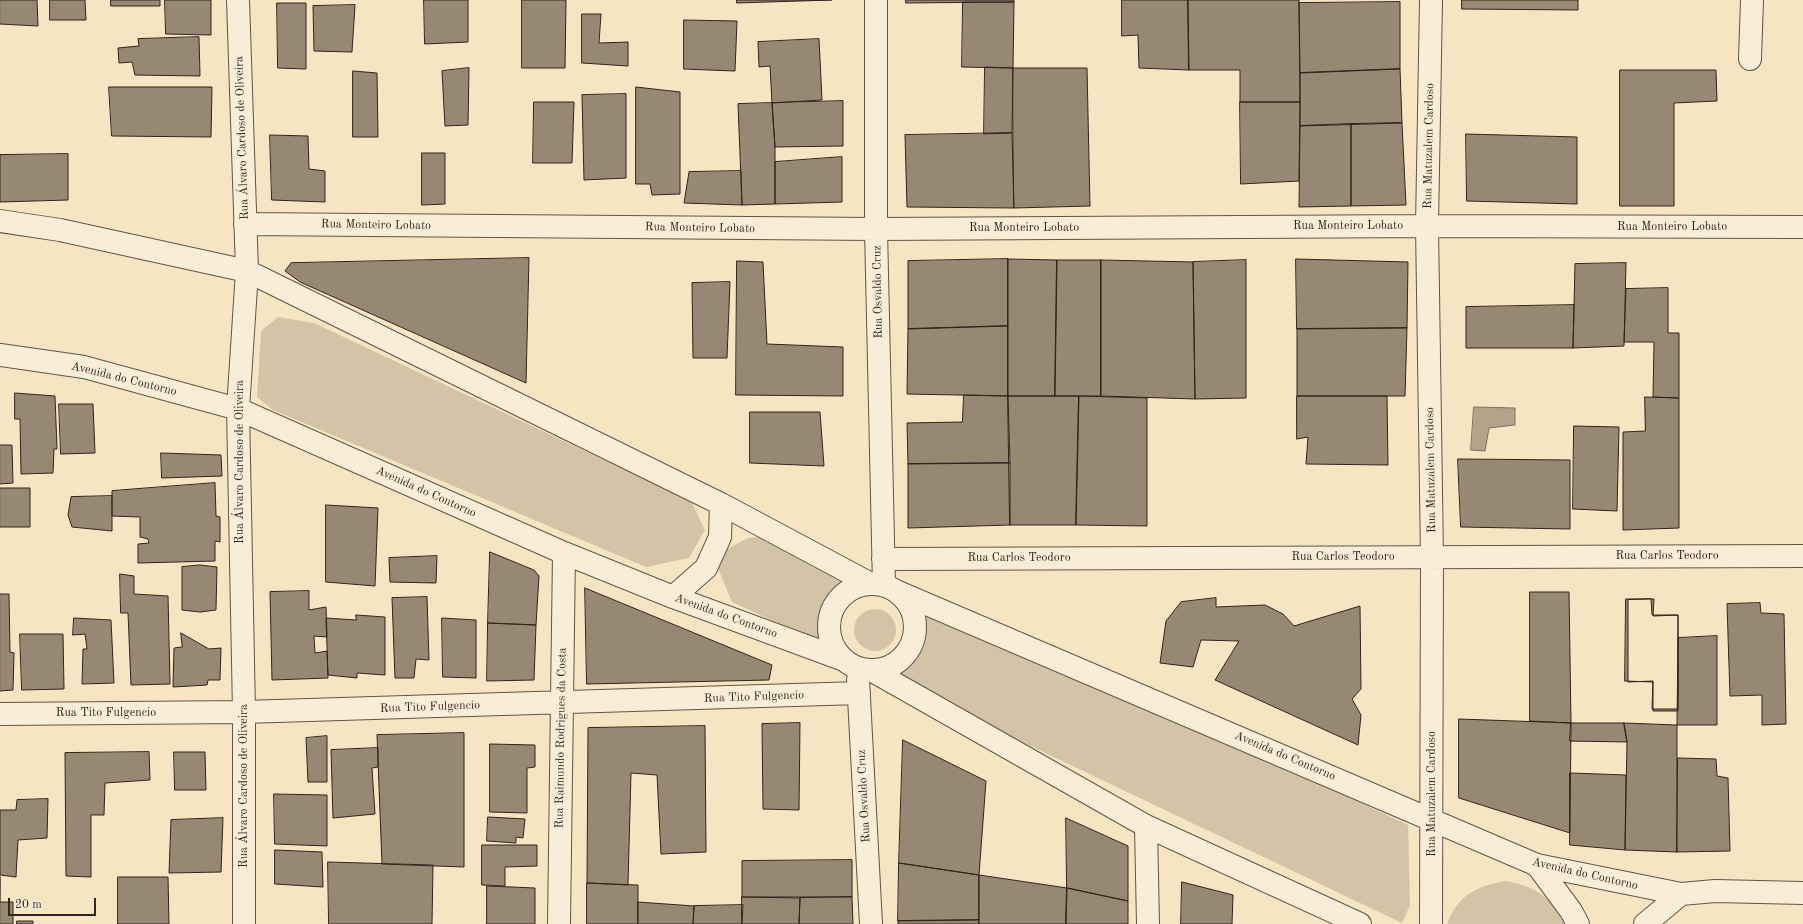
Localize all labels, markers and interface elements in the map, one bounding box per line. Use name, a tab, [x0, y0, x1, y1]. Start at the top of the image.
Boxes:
street label: Rua Álvaro Cardoso de Oliveira	[232, 56, 252, 220]
street label: Rua Matuzalem Cardoso	[1421, 83, 1437, 209]
street label: Rua Monteiro Lobato	[321, 217, 431, 233]
street label: Rua Monteiro Lobato	[1293, 219, 1403, 233]
street label: Rua Monteiro Lobato	[645, 220, 755, 236]
street label: Rua Monteiro Lobato	[1617, 220, 1727, 234]
street label: Rua Monteiro Lobato	[969, 221, 1079, 235]
street label: Rua Osvaldo Cruz	[870, 245, 886, 339]
street label: Avenida do Contorno	[70, 359, 178, 399]
street label: Rua Álvaro Cardoso de Oliveira	[233, 380, 247, 544]
street label: Rua Matuzalem Cardoso	[1423, 407, 1439, 533]
street label: Avenida do Contorno	[373, 463, 479, 521]
street label: Rua Carlos Teodoro	[1615, 549, 1719, 563]
street label: Rua Carlos Teodoro	[1291, 550, 1395, 564]
street label: Rua Carlos Teodoro	[967, 551, 1071, 565]
street label: Avenida do Contorno	[673, 591, 779, 641]
street label: Rua Raimundo Rodrigues da Costa	[552, 647, 570, 829]
street label: Rua Tito Fulgencio	[704, 688, 804, 706]
street label: Rua Tito Fulgencio	[380, 698, 480, 716]
street label: Rua Álvaro Cardoso de Oliveira	[237, 704, 251, 868]
street label: Rua Tito Fulgencio	[56, 706, 156, 720]
street label: Avenida do Contorno	[1232, 728, 1338, 784]
street label: Rua Matuzalem Cardoso	[1425, 731, 1439, 857]
street label: Rua Osvaldo Cruz	[854, 749, 874, 843]
street label: Avenida do Contorno	[1531, 855, 1639, 893]
scale bar	[10, 890, 98, 916]
text: 20 m	[15, 899, 42, 911]

